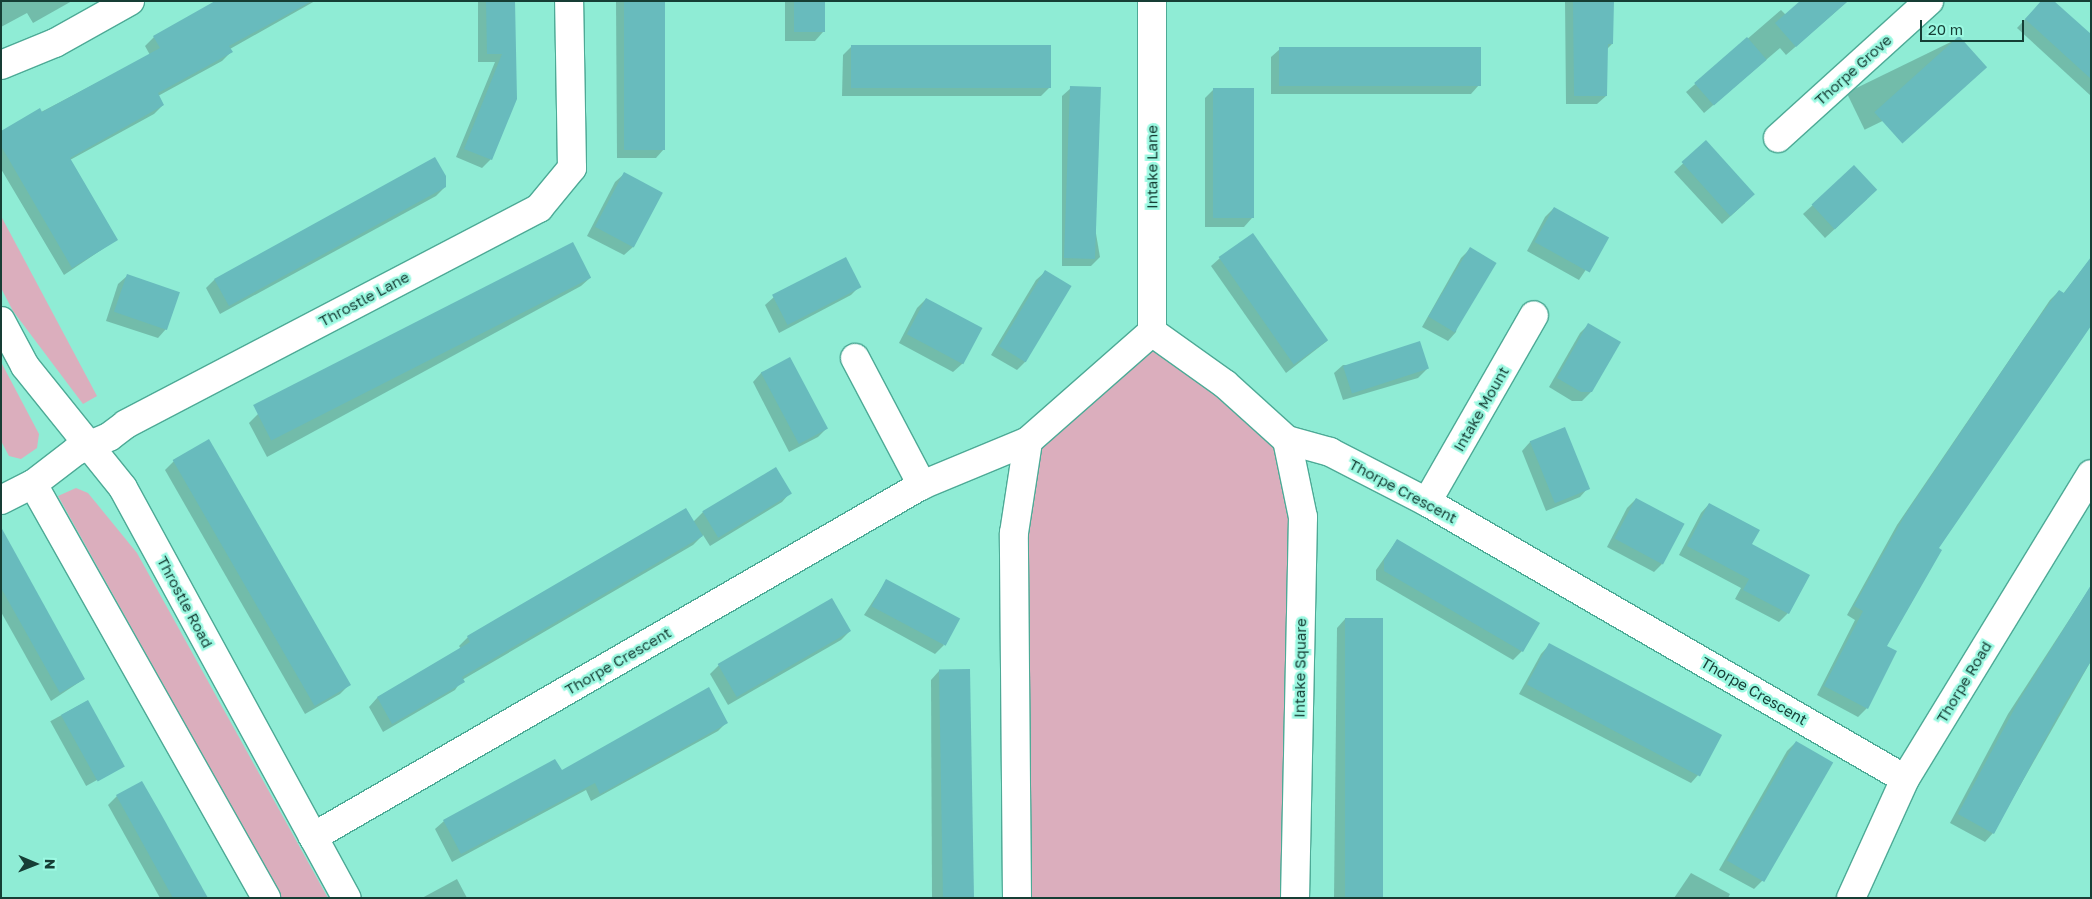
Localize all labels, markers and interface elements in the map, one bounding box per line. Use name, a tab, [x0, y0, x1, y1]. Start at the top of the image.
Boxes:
scale bar	[1922, 10, 2026, 42]
text: 20 m	[1928, 20, 1963, 38]
street label: Thorpe Grove	[1811, 31, 1895, 109]
street label: Intake Lane	[1143, 125, 1161, 209]
street label: Throstle Lane	[316, 268, 412, 330]
street label: Intake Mount	[1449, 363, 1513, 455]
street label: Thorpe Crescent	[1346, 455, 1460, 527]
street label: Throstle Road	[153, 553, 217, 651]
street label: Intake Square	[1290, 618, 1310, 718]
street label: Thorpe Crescent	[562, 623, 674, 699]
street label: Thorpe Road	[1933, 638, 1995, 726]
street label: Thorpe Crescent	[1698, 653, 1810, 729]
north arrow	[10, 839, 60, 889]
text: N	[42, 859, 59, 870]

